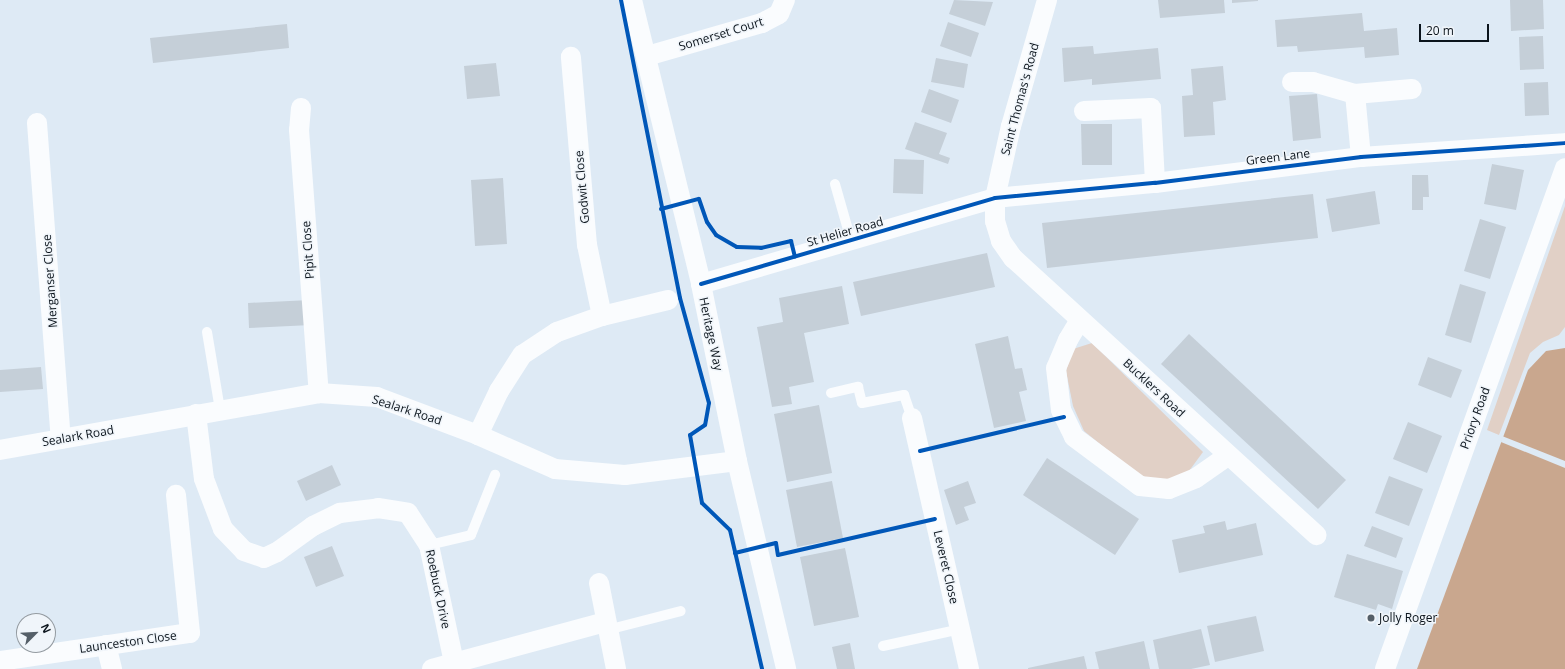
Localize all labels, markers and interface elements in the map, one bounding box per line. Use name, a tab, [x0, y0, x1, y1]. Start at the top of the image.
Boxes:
street label: Somerset Court	[677, 14, 765, 54]
scale bar	[1421, 16, 1491, 42]
text: 20 m	[1426, 22, 1454, 39]
street label: Saint Thomas's Road	[998, 41, 1042, 157]
street label: Green Lane	[1245, 146, 1311, 168]
street label: Godwit Close	[572, 150, 592, 224]
street label: St Helier Road	[805, 214, 885, 250]
street label: Pipit Close	[299, 220, 317, 280]
street label: Merganser Close	[40, 234, 60, 328]
street label: Heritage Way	[696, 296, 726, 372]
street label: Bucklers Road	[1120, 356, 1188, 420]
street label: Priory Road	[1457, 385, 1493, 451]
street label: Sealark Road	[370, 392, 444, 428]
street label: Sealark Road	[41, 423, 115, 449]
street label: Leveret Close	[931, 529, 961, 605]
street label: Roebuck Drive	[423, 548, 453, 630]
place label: Jolly Roger	[1379, 611, 1437, 625]
north arrow	[16, 613, 56, 653]
marker: Jolly Roger	[1366, 613, 1376, 623]
text: N	[38, 621, 55, 635]
street label: Launceston Close	[78, 628, 178, 656]

